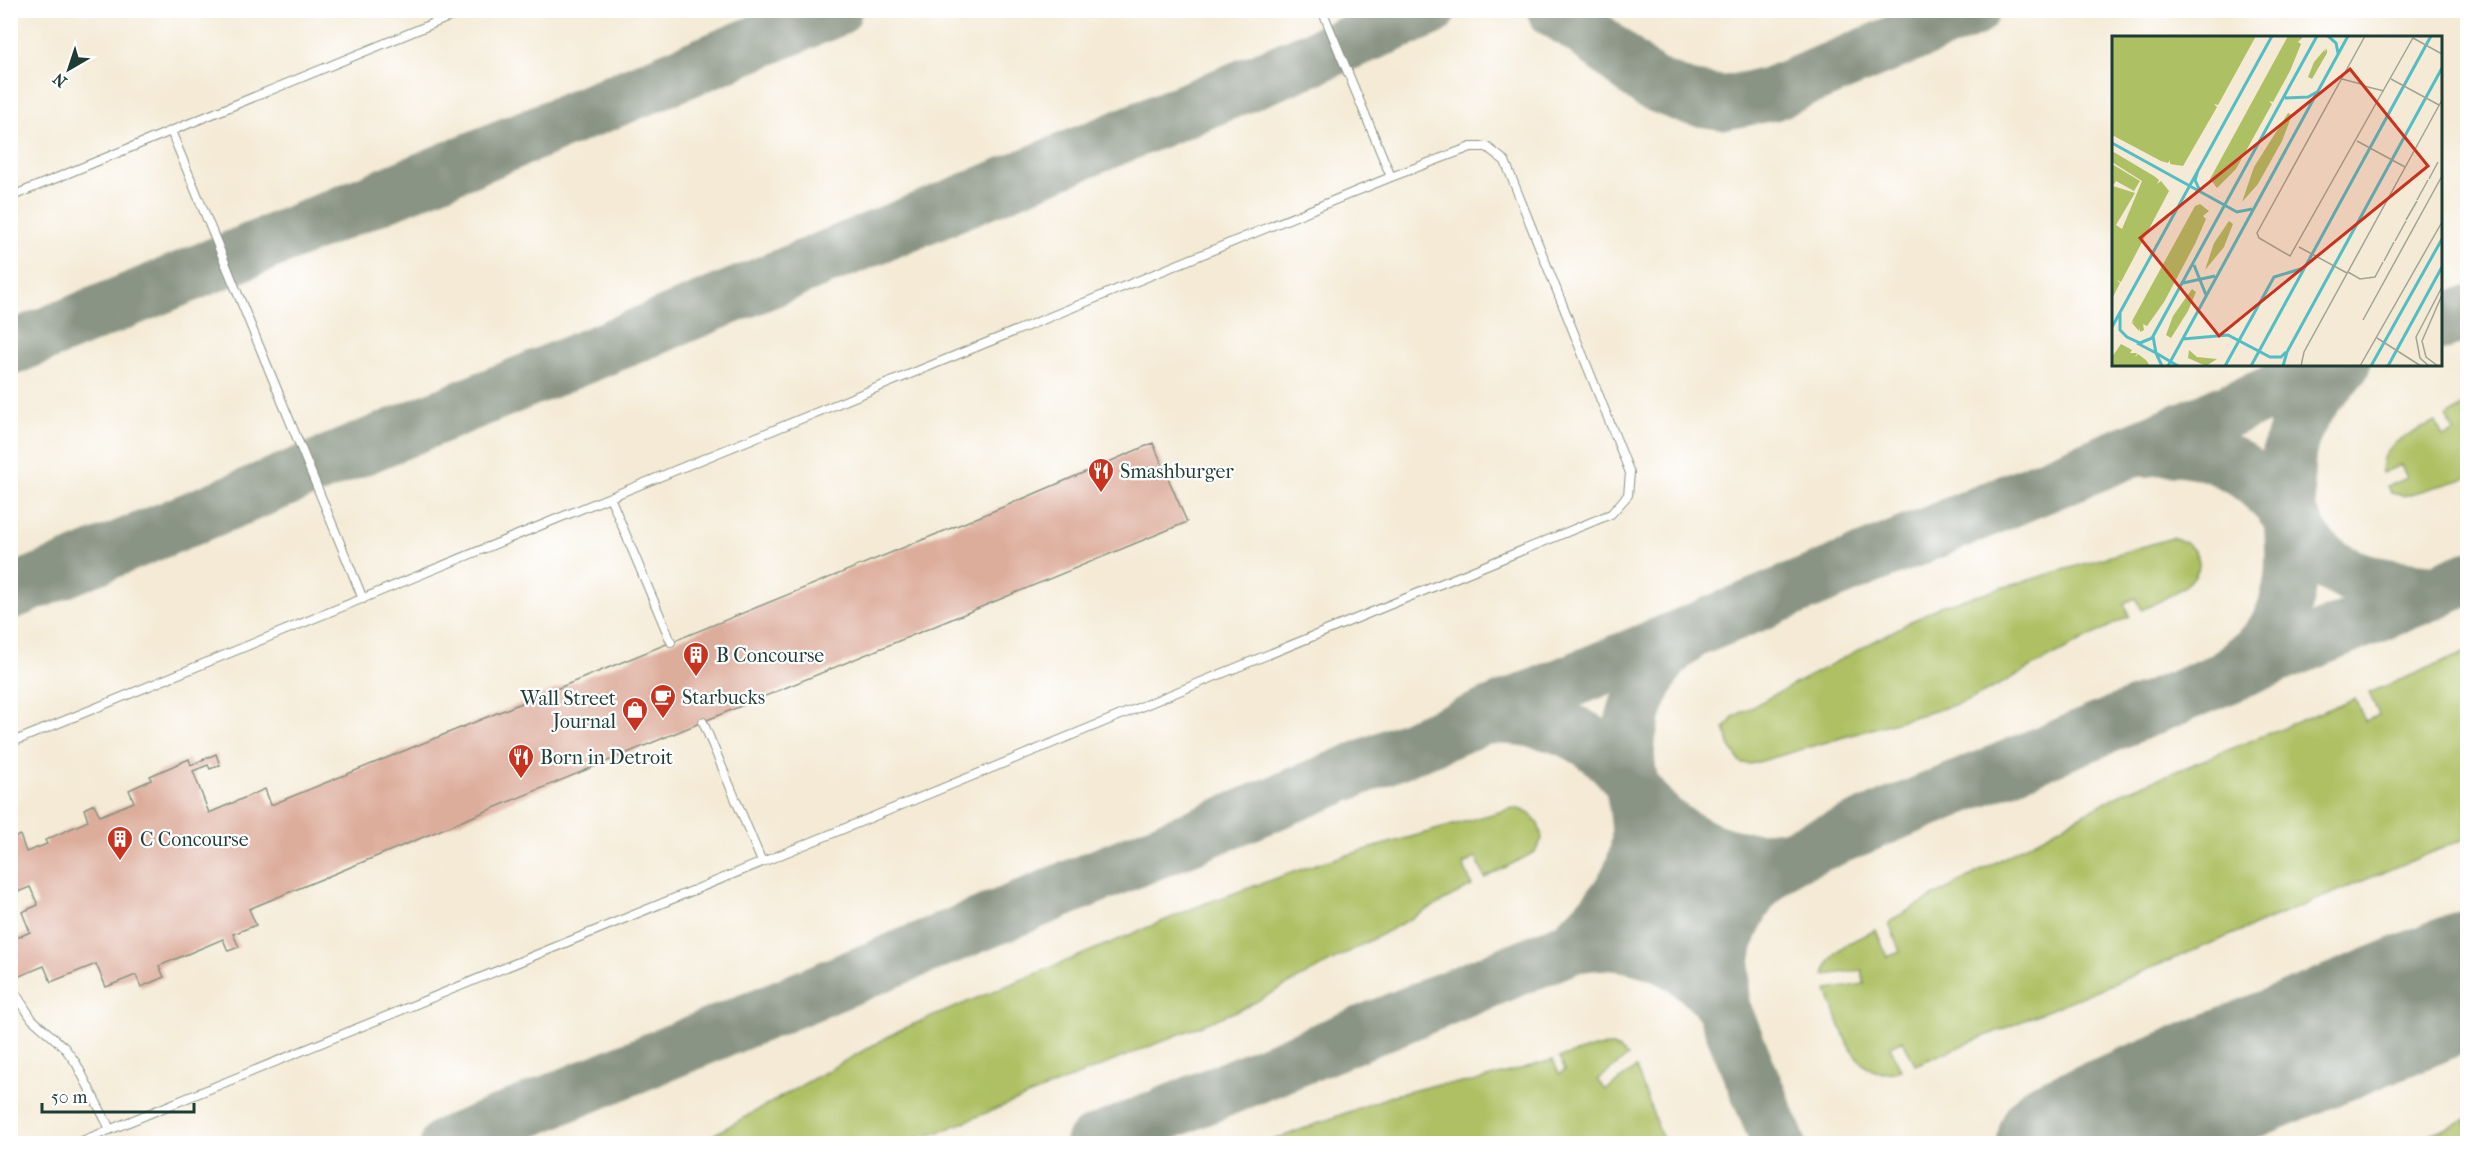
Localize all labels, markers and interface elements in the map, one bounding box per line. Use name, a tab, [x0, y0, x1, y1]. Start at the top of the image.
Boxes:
inset map	[2112, 36, 2442, 366]
north arrow	[39, 39, 99, 99]
text: N	[49, 69, 71, 91]
restaurant icon: Smashburger	[1086, 456, 1116, 494]
place label: Smashburger	[1120, 460, 1234, 483]
building icon: B Concourse	[681, 640, 711, 678]
place label: B Concourse	[716, 644, 824, 667]
cafe icon: Starbucks	[648, 682, 678, 720]
place label: Starbucks	[682, 686, 765, 709]
place label: Wall Street Journal	[519, 687, 616, 733]
shop icon: Wall Street Journal	[620, 695, 650, 733]
restaurant icon: Born in Detroit	[506, 742, 536, 780]
place label: Born in Detroit	[540, 746, 673, 769]
building icon: C Concourse	[105, 824, 135, 862]
place label: C Concourse	[140, 828, 249, 851]
scale bar	[42, 1076, 194, 1114]
text: 50 m	[51, 1087, 88, 1108]

